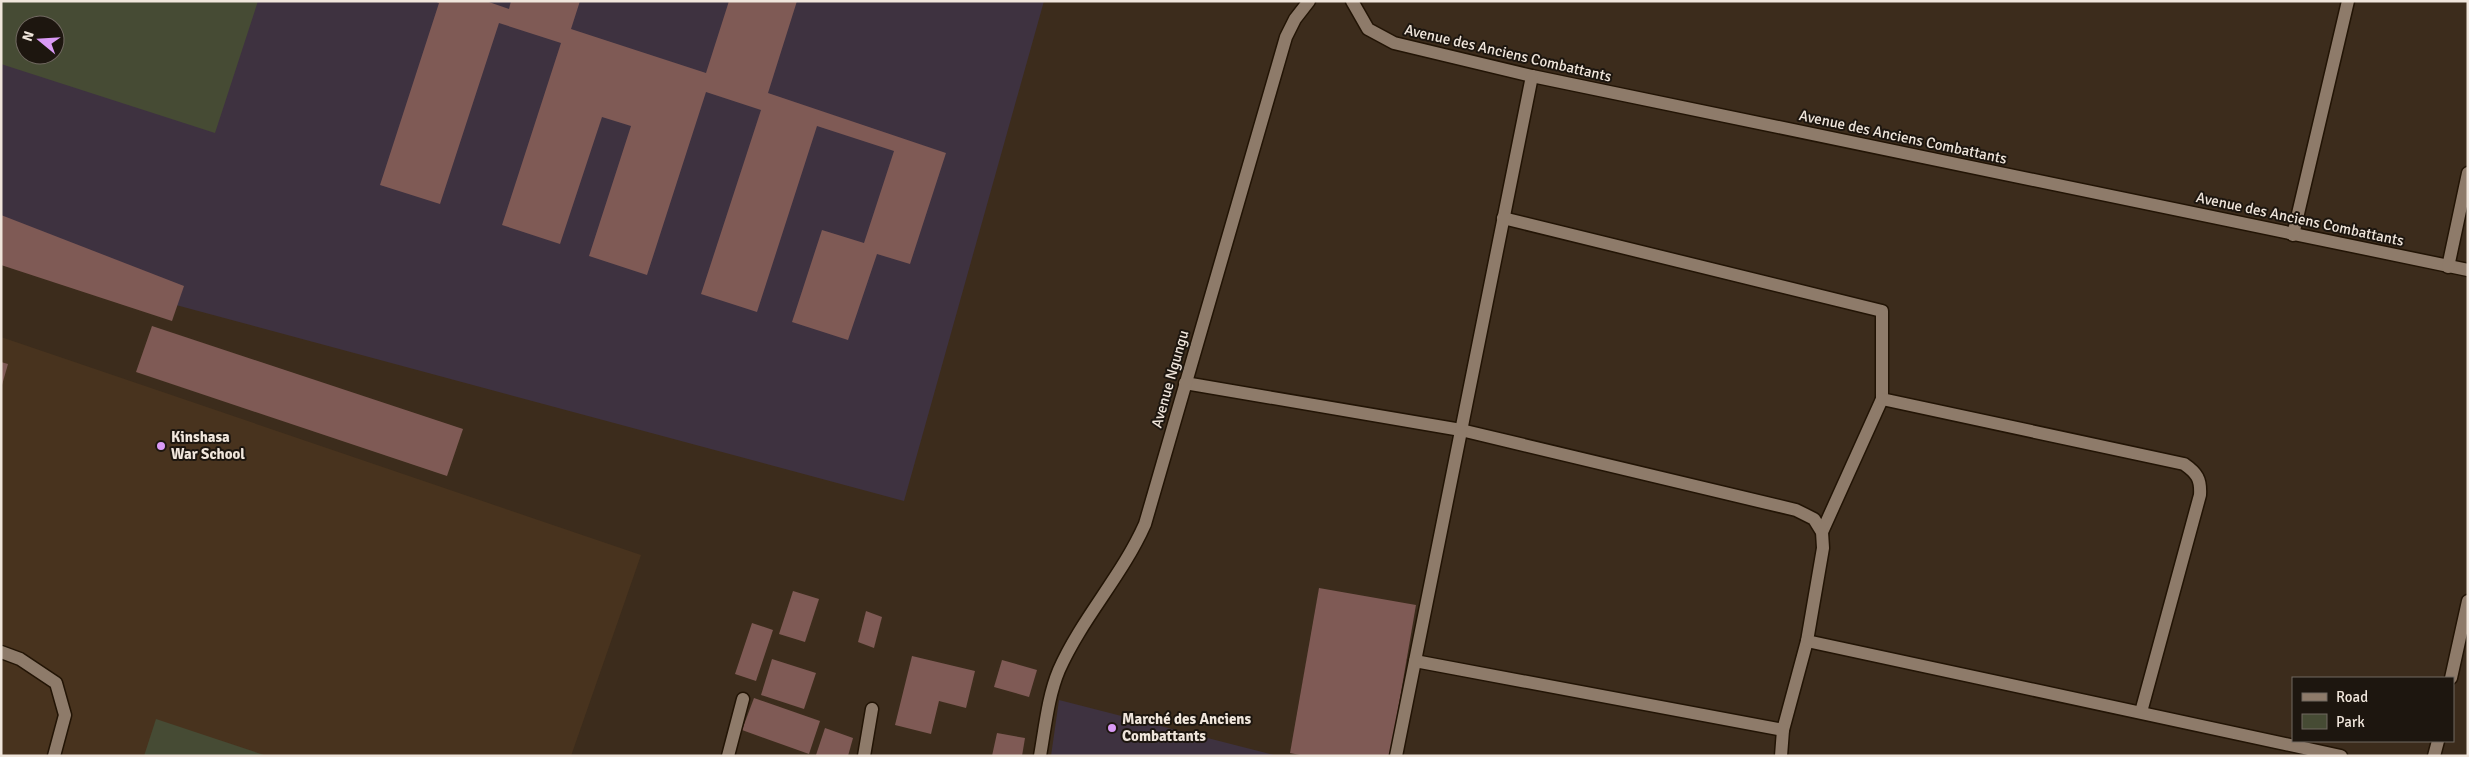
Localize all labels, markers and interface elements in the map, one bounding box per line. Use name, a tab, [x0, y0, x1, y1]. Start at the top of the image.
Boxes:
north arrow	[15, 15, 65, 65]
street label: Avenue des Anciens Combattants	[1403, 20, 1614, 86]
text: N	[19, 29, 38, 43]
street label: Avenue des Anciens Combattants	[1797, 106, 2009, 168]
street label: Avenue des Anciens Combattants	[2194, 188, 2406, 250]
street label: Avenue Ngungu	[1147, 328, 1193, 430]
place label: Kinshasa War School	[171, 428, 245, 463]
marker: Kinshasa War School	[155, 440, 167, 452]
legend	[2292, 677, 2454, 742]
text: Road	[2336, 688, 2368, 706]
place label: Marché des Anciens Combattants	[1122, 710, 1252, 745]
text: Park	[2336, 713, 2365, 731]
marker: Marché des Anciens Combattants	[1106, 722, 1118, 734]

